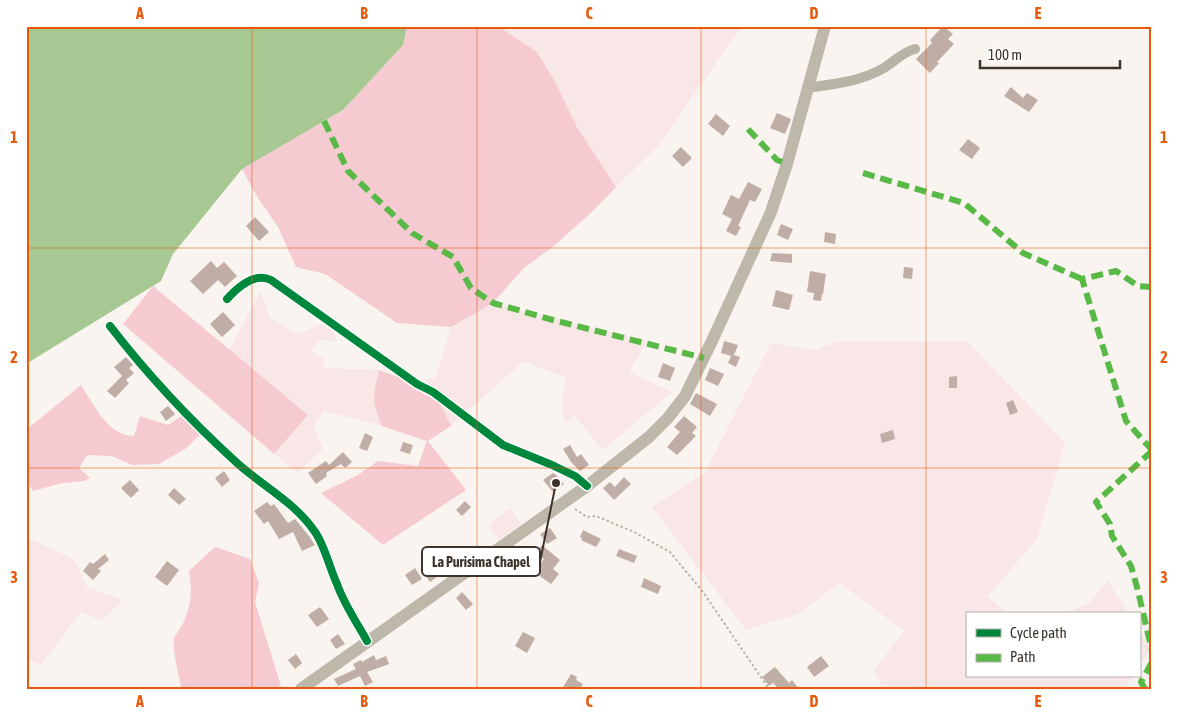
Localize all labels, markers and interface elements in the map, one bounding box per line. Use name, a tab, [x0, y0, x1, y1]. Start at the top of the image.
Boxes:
text: A	[135, 4, 144, 22]
text: B	[360, 4, 368, 22]
text: C	[585, 4, 593, 22]
text: D	[810, 4, 819, 22]
text: E	[1035, 4, 1042, 22]
scale bar	[980, 38, 1120, 70]
text: 100 m	[988, 46, 1022, 63]
text: 1	[10, 128, 18, 146]
text: 1	[1160, 128, 1168, 146]
text: 2	[10, 348, 18, 366]
text: 2	[1160, 348, 1168, 366]
callout: La Purisima Chapel	[422, 547, 540, 576]
text: La Purisima Chapel	[432, 554, 530, 570]
text: 3	[10, 568, 18, 586]
text: 3	[1160, 568, 1168, 586]
legend	[966, 612, 1140, 678]
text: Cycle path	[1010, 624, 1067, 641]
text: Path	[1010, 648, 1036, 665]
text: A	[135, 692, 144, 710]
text: B	[360, 692, 368, 710]
text: C	[585, 692, 593, 710]
text: D	[810, 692, 819, 710]
text: E	[1035, 692, 1042, 710]

